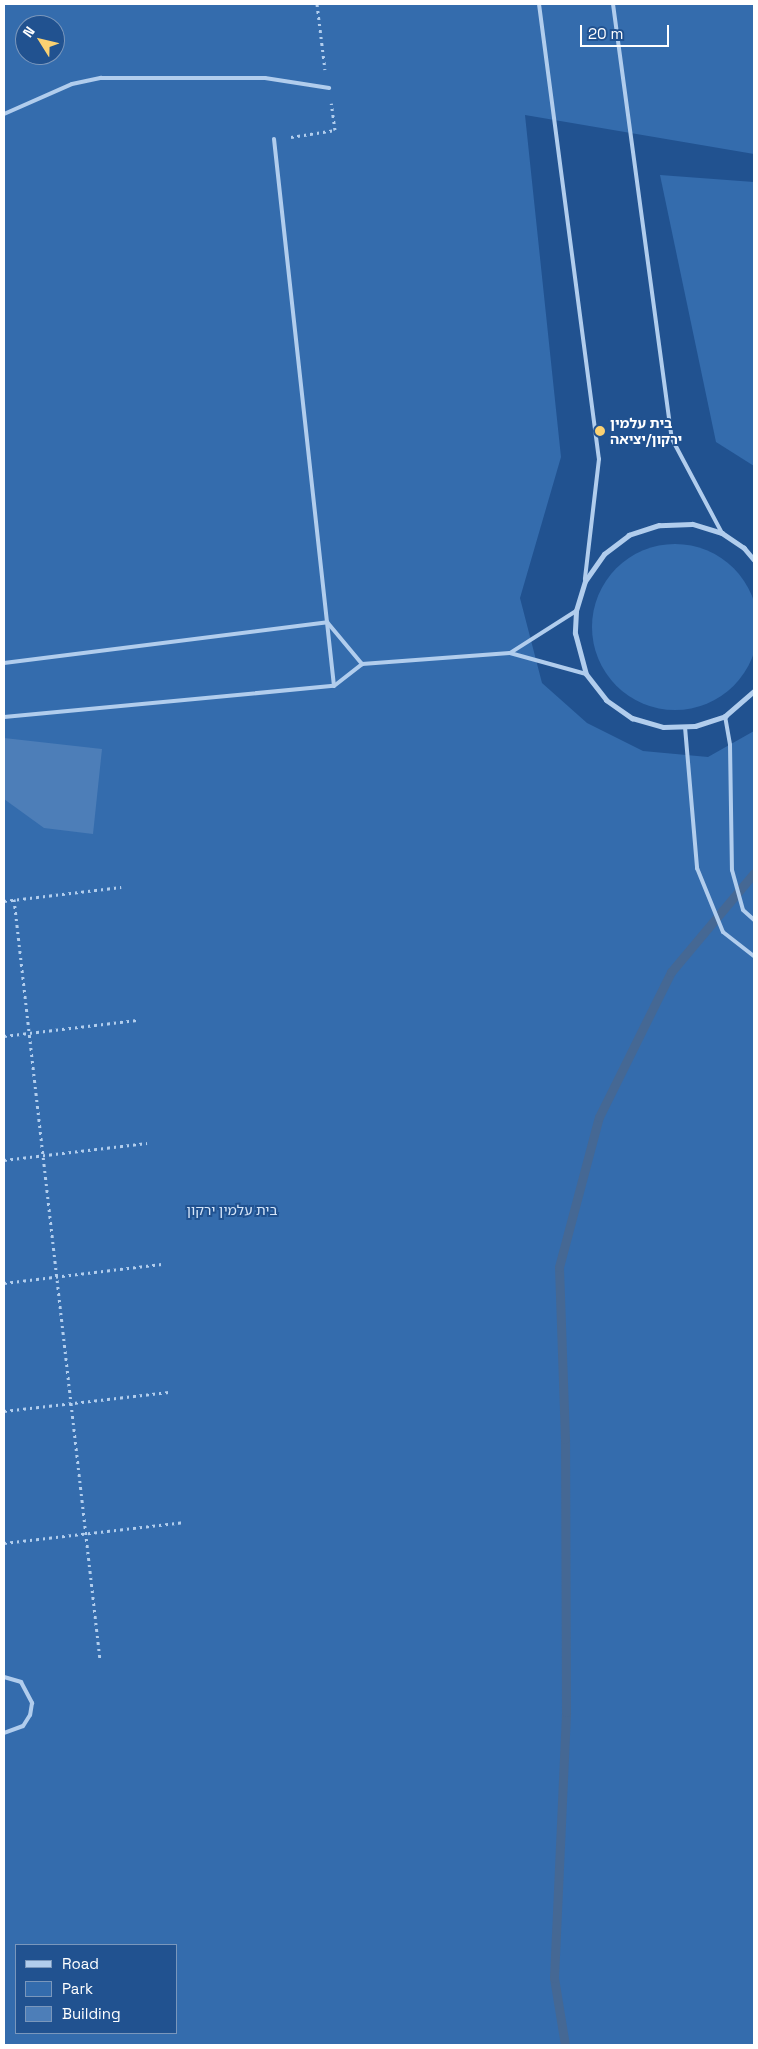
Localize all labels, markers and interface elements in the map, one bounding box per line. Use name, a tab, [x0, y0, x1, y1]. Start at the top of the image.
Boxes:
north arrow	[15, 15, 65, 65]
scale bar	[583, 15, 672, 47]
text: N	[19, 23, 39, 41]
text: 20 m	[588, 24, 623, 43]
place label: בית עלמין ירקון/יציאה	[610, 415, 682, 448]
marker: בית עלמין ירקון/יציאה	[594, 425, 606, 437]
park label: בית עלמין ירקון	[187, 1202, 277, 1218]
legend	[15, 1944, 178, 2034]
text: Road	[62, 1954, 99, 1973]
text: Park	[62, 1979, 93, 1998]
text: Building	[62, 2004, 121, 2023]

